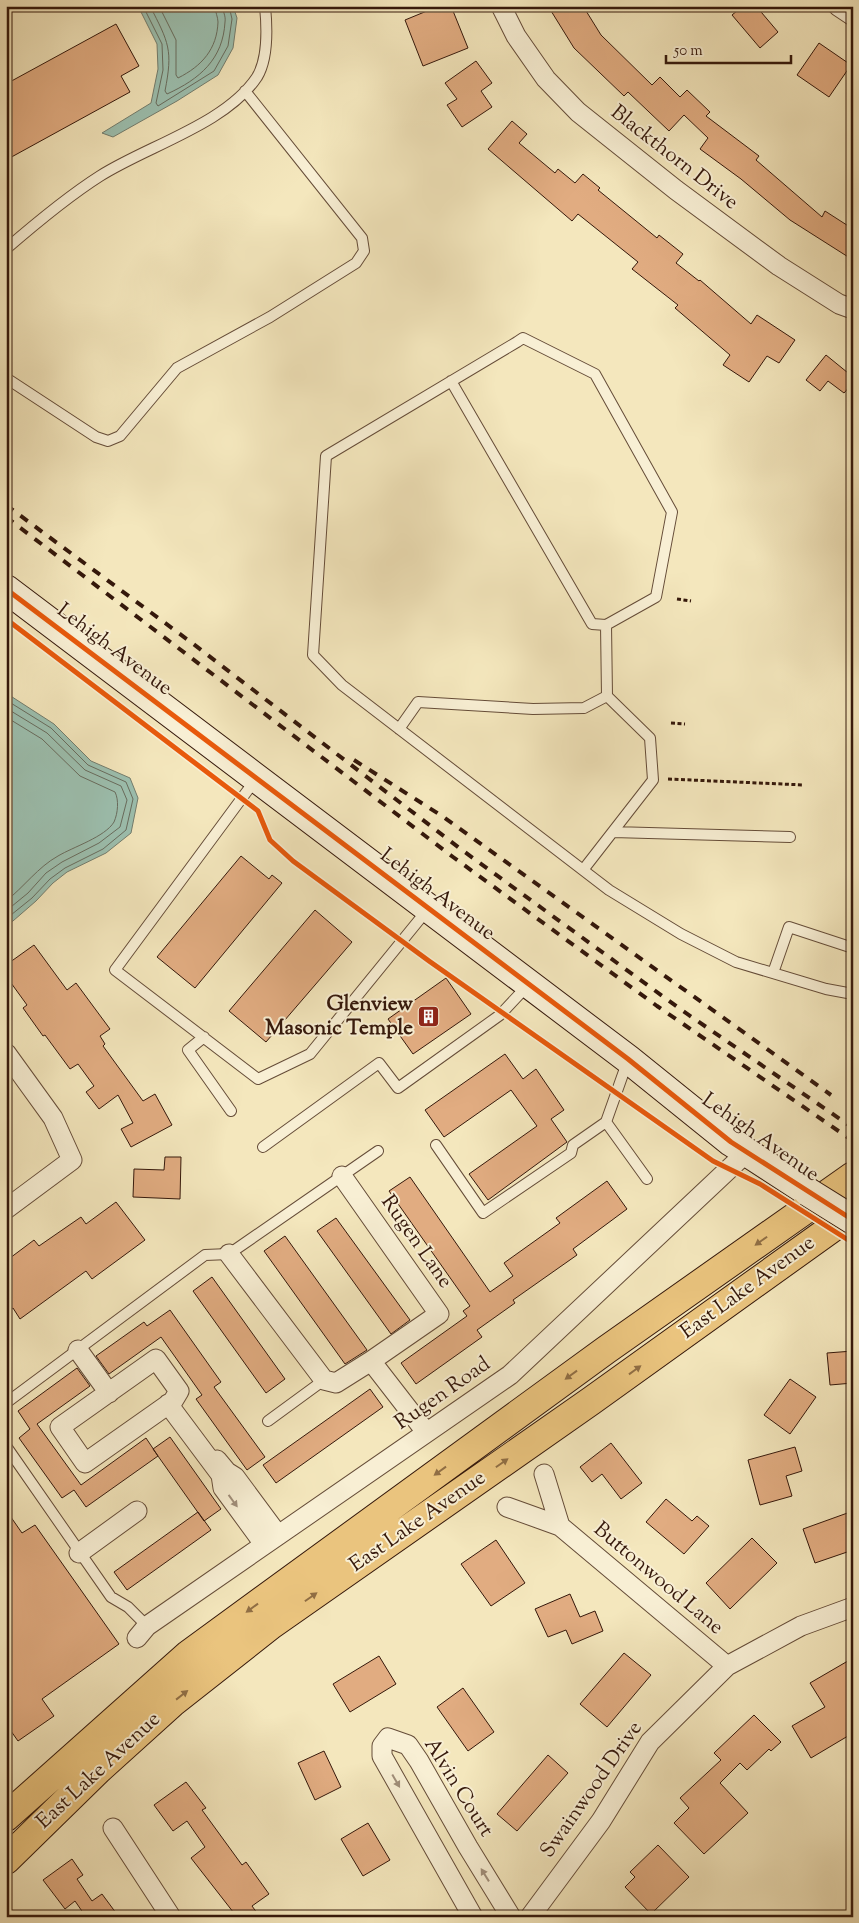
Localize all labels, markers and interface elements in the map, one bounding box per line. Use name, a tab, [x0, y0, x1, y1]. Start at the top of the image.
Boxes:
scale bar	[666, 32, 792, 64]
text: 50 m	[673, 41, 703, 62]
street label: Blackthorn Drive	[604, 98, 744, 218]
street label: Lehigh Avenue	[50, 597, 178, 703]
street label: Lehigh Avenue	[373, 842, 501, 948]
place label: Glenview Masonic Temple	[265, 990, 413, 1044]
building icon: Glenview Masonic Temple	[417, 1005, 441, 1029]
street label: Lehigh Avenue	[695, 1086, 825, 1190]
street label: Rugen Lane	[373, 1189, 459, 1295]
street label: East Lake Avenue	[674, 1229, 822, 1347]
one-way arrow	[754, 1236, 768, 1246]
street label: Rugen Road	[389, 1350, 497, 1438]
one-way arrow	[628, 1365, 641, 1375]
one-way arrow	[565, 1370, 578, 1381]
one-way arrow	[495, 1458, 509, 1468]
street label: East Lake Avenue	[344, 1464, 492, 1580]
one-way arrow	[433, 1466, 447, 1476]
one-way arrow	[228, 1495, 238, 1508]
street label: Buttonwood Lane	[586, 1516, 730, 1642]
one-way arrow	[304, 1591, 317, 1602]
one-way arrow	[246, 1603, 259, 1614]
one-way arrow	[175, 1690, 188, 1701]
street label: East Lake Avenue	[30, 1705, 168, 1837]
street label: Swainwood Drive	[534, 1716, 650, 1864]
street label: Alvin Court	[416, 1733, 500, 1843]
one-way arrow	[392, 1775, 401, 1788]
one-way arrow	[481, 1869, 490, 1882]

